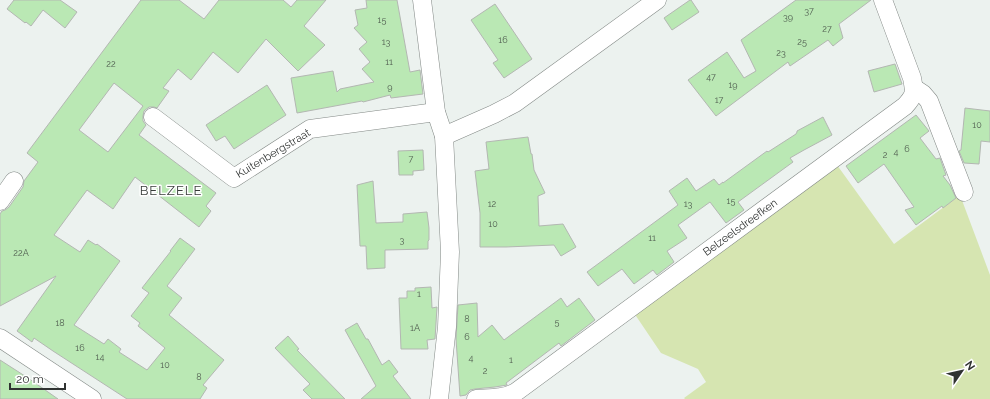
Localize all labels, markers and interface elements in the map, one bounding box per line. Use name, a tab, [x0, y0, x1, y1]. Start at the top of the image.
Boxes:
house number: 37	[804, 6, 814, 16]
house number: 39	[783, 12, 793, 22]
house number: 15	[378, 15, 386, 25]
house number: 27	[822, 24, 832, 34]
house number: 16	[498, 35, 508, 45]
house number: 13	[382, 37, 391, 47]
house number: 25	[797, 37, 807, 47]
house number: 23	[776, 48, 786, 58]
house number: 11	[385, 57, 393, 67]
house number: 22	[106, 59, 116, 69]
house number: 47	[706, 72, 716, 82]
house number: 19	[728, 80, 738, 90]
house number: 9	[387, 82, 393, 92]
house number: 17	[715, 95, 723, 105]
house number: 10	[972, 120, 982, 130]
street label: Kuitenbergstraat	[234, 126, 313, 181]
house number: 6	[904, 144, 910, 154]
house number: 4	[894, 147, 899, 157]
house number: 2	[883, 150, 888, 160]
house number: 7	[409, 154, 414, 164]
district label: BELZELE	[140, 183, 202, 198]
street label: Belzeelsdreefken	[701, 196, 780, 259]
house number: 15	[727, 196, 735, 206]
house number: 12	[488, 199, 497, 209]
house number: 13	[684, 199, 693, 209]
house number: 10	[488, 219, 498, 229]
house number: 11	[648, 233, 656, 243]
house number: 3	[400, 235, 405, 245]
house number: 22A	[13, 248, 29, 258]
house number: 1	[417, 289, 421, 299]
house number: 8	[464, 314, 470, 324]
house number: 5	[555, 317, 560, 327]
house number: 18	[55, 318, 65, 328]
house number: 1A	[410, 323, 420, 333]
house number: 6	[464, 332, 470, 342]
house number: 16	[75, 343, 85, 353]
north arrow	[942, 351, 982, 391]
house number: 14	[96, 352, 104, 362]
house number: 4	[469, 353, 474, 363]
house number: 1	[509, 355, 513, 365]
text: N	[962, 359, 978, 373]
house number: 10	[160, 360, 170, 370]
scale bar	[10, 365, 65, 391]
house number: 2	[483, 366, 488, 376]
text: 20 m	[16, 372, 44, 386]
house number: 8	[196, 372, 202, 382]

